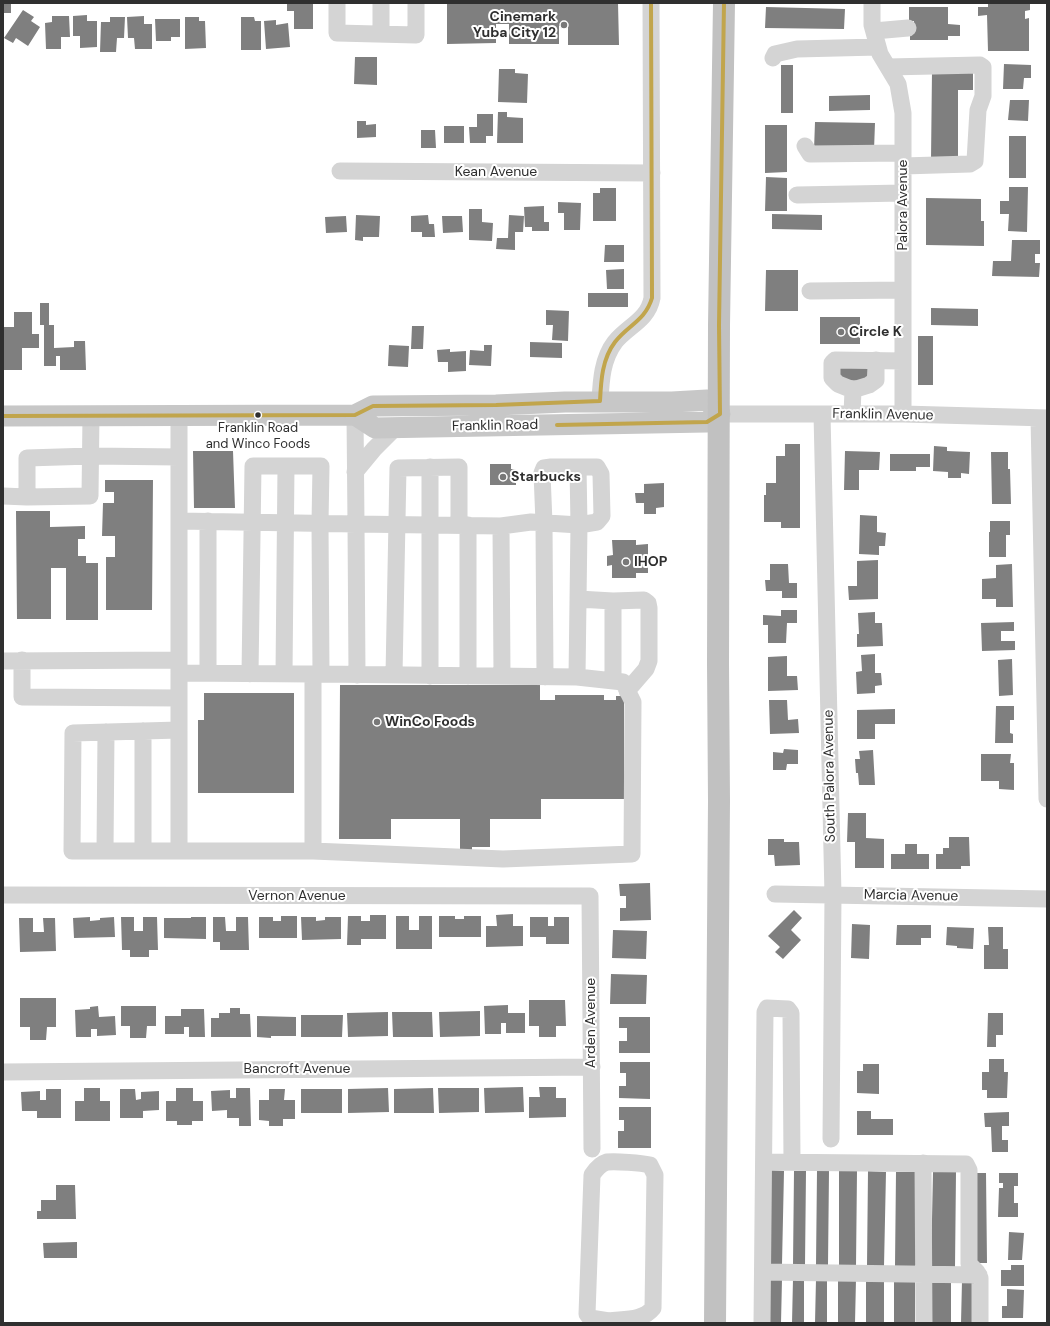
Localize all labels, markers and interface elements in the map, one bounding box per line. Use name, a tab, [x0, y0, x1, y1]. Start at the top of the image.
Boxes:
place label: Cinemark Yuba City 12	[473, 9, 556, 42]
marker: Cinemark Yuba City 12	[559, 20, 569, 30]
street label: Palora Avenue	[895, 160, 911, 250]
street label: Kean Avenue	[455, 164, 537, 180]
place label: Circle K	[849, 324, 902, 340]
marker: Circle K	[836, 327, 846, 337]
street label: Franklin Avenue	[832, 406, 934, 424]
marker: Franklin Road and Winco Foods	[253, 410, 263, 420]
street label: Franklin Road	[452, 417, 538, 435]
place label: Franklin Road and Winco Foods	[206, 421, 310, 452]
place label: Starbucks	[511, 469, 581, 485]
marker: Starbucks	[498, 472, 508, 482]
place label: IHOP	[634, 554, 667, 570]
marker: IHOP	[621, 557, 631, 567]
street label: South Palora Avenue	[820, 710, 840, 842]
place label: WinCo Foods	[385, 714, 475, 730]
marker: WinCo Foods	[372, 717, 382, 727]
street label: Marcia Avenue	[864, 887, 958, 905]
street label: Vernon Avenue	[248, 888, 346, 904]
street label: Arden Avenue	[583, 978, 599, 1068]
street label: Bancroft Avenue	[244, 1061, 350, 1077]

